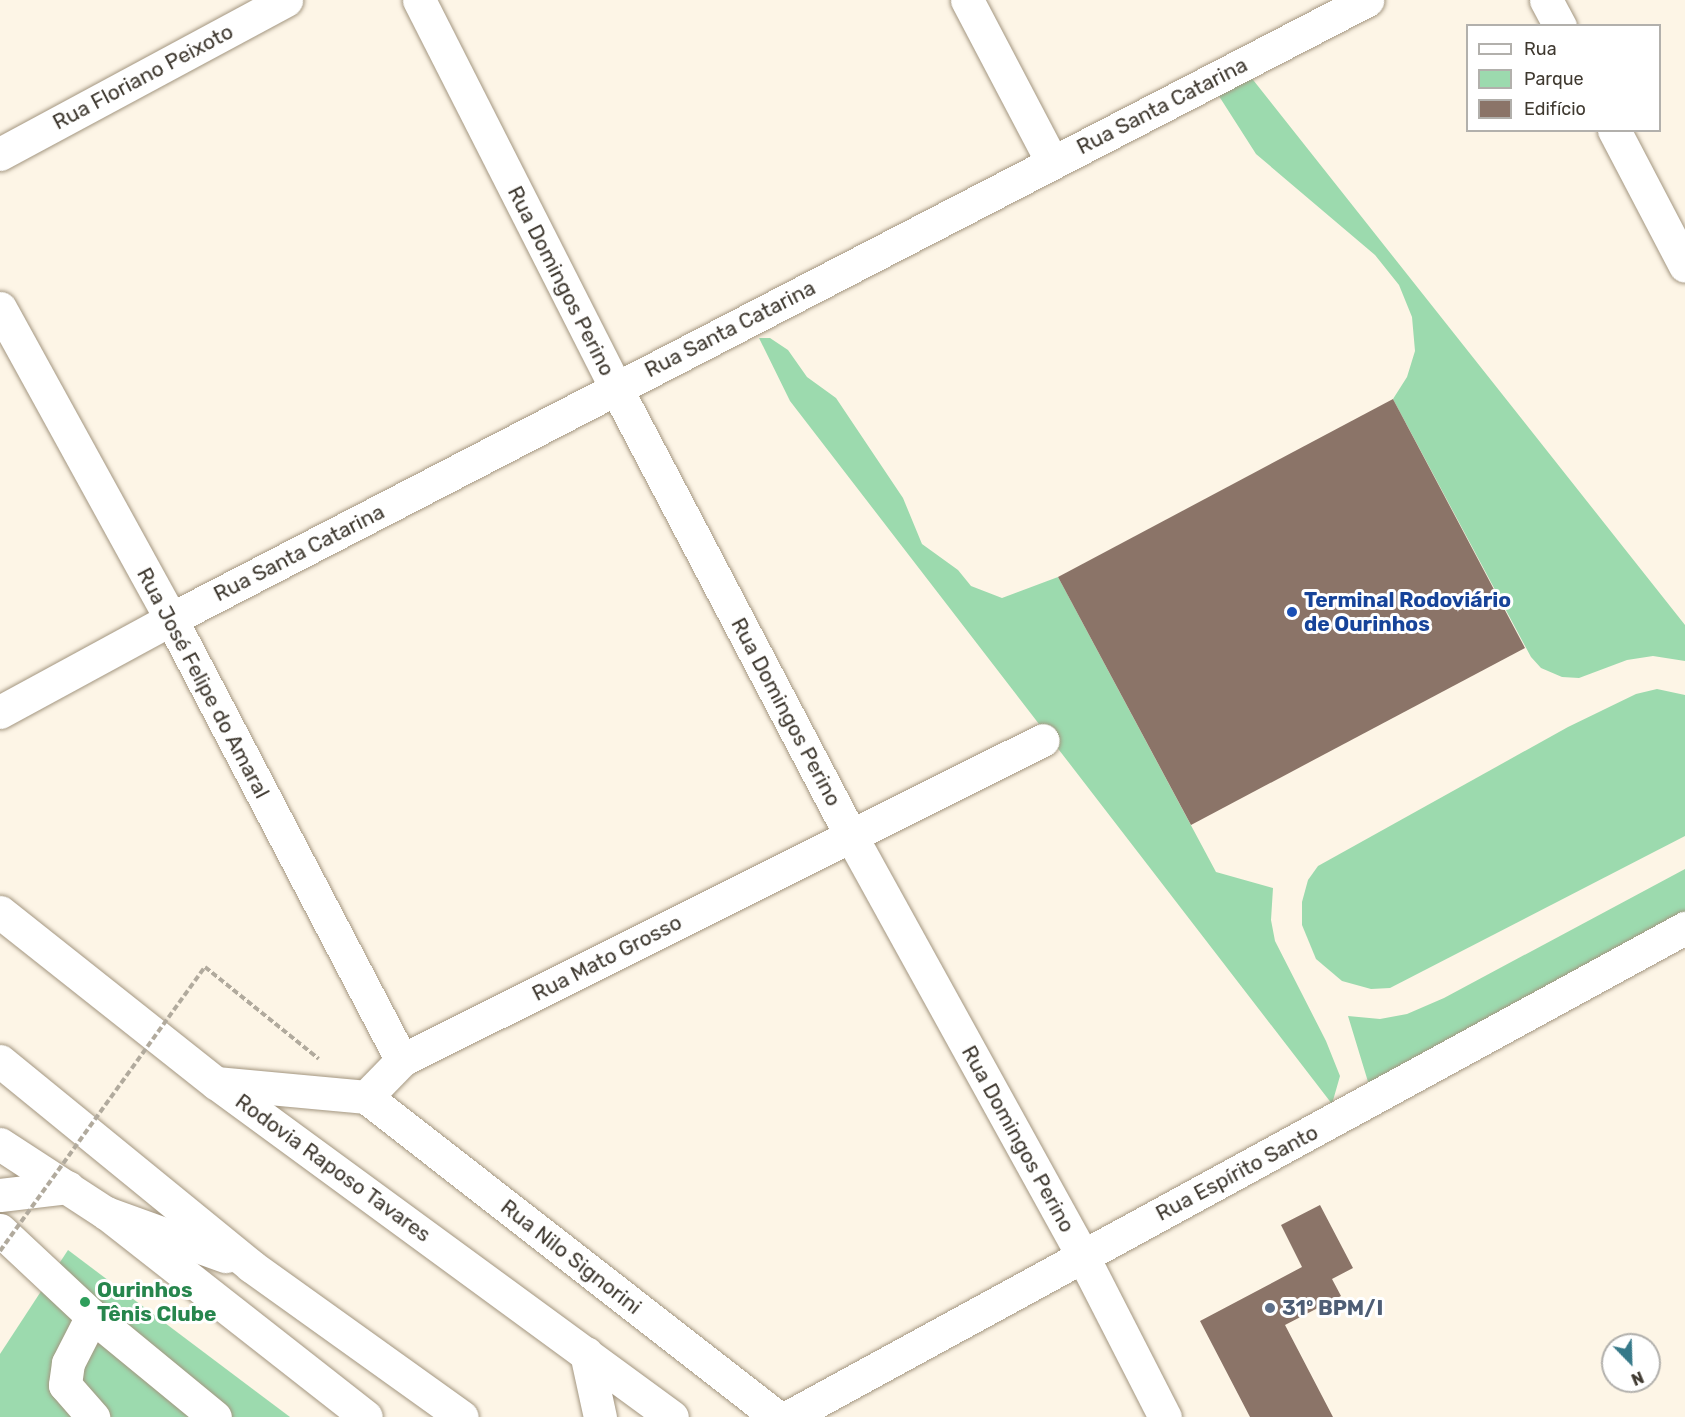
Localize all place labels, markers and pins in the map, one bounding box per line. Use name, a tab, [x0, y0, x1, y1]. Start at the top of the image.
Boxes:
place label: Terminal Rodoviário de Ourinhos	[1304, 587, 1511, 637]
marker: Terminal Rodoviário de Ourinhos	[1285, 605, 1299, 619]
place label: Ourinhos Tênis Clube	[97, 1277, 216, 1327]
marker: Ourinhos Tênis Clube	[78, 1295, 92, 1309]
place label: 31º BPM/I	[1282, 1295, 1383, 1321]
marker: 31º BPM/I	[1263, 1301, 1277, 1315]

